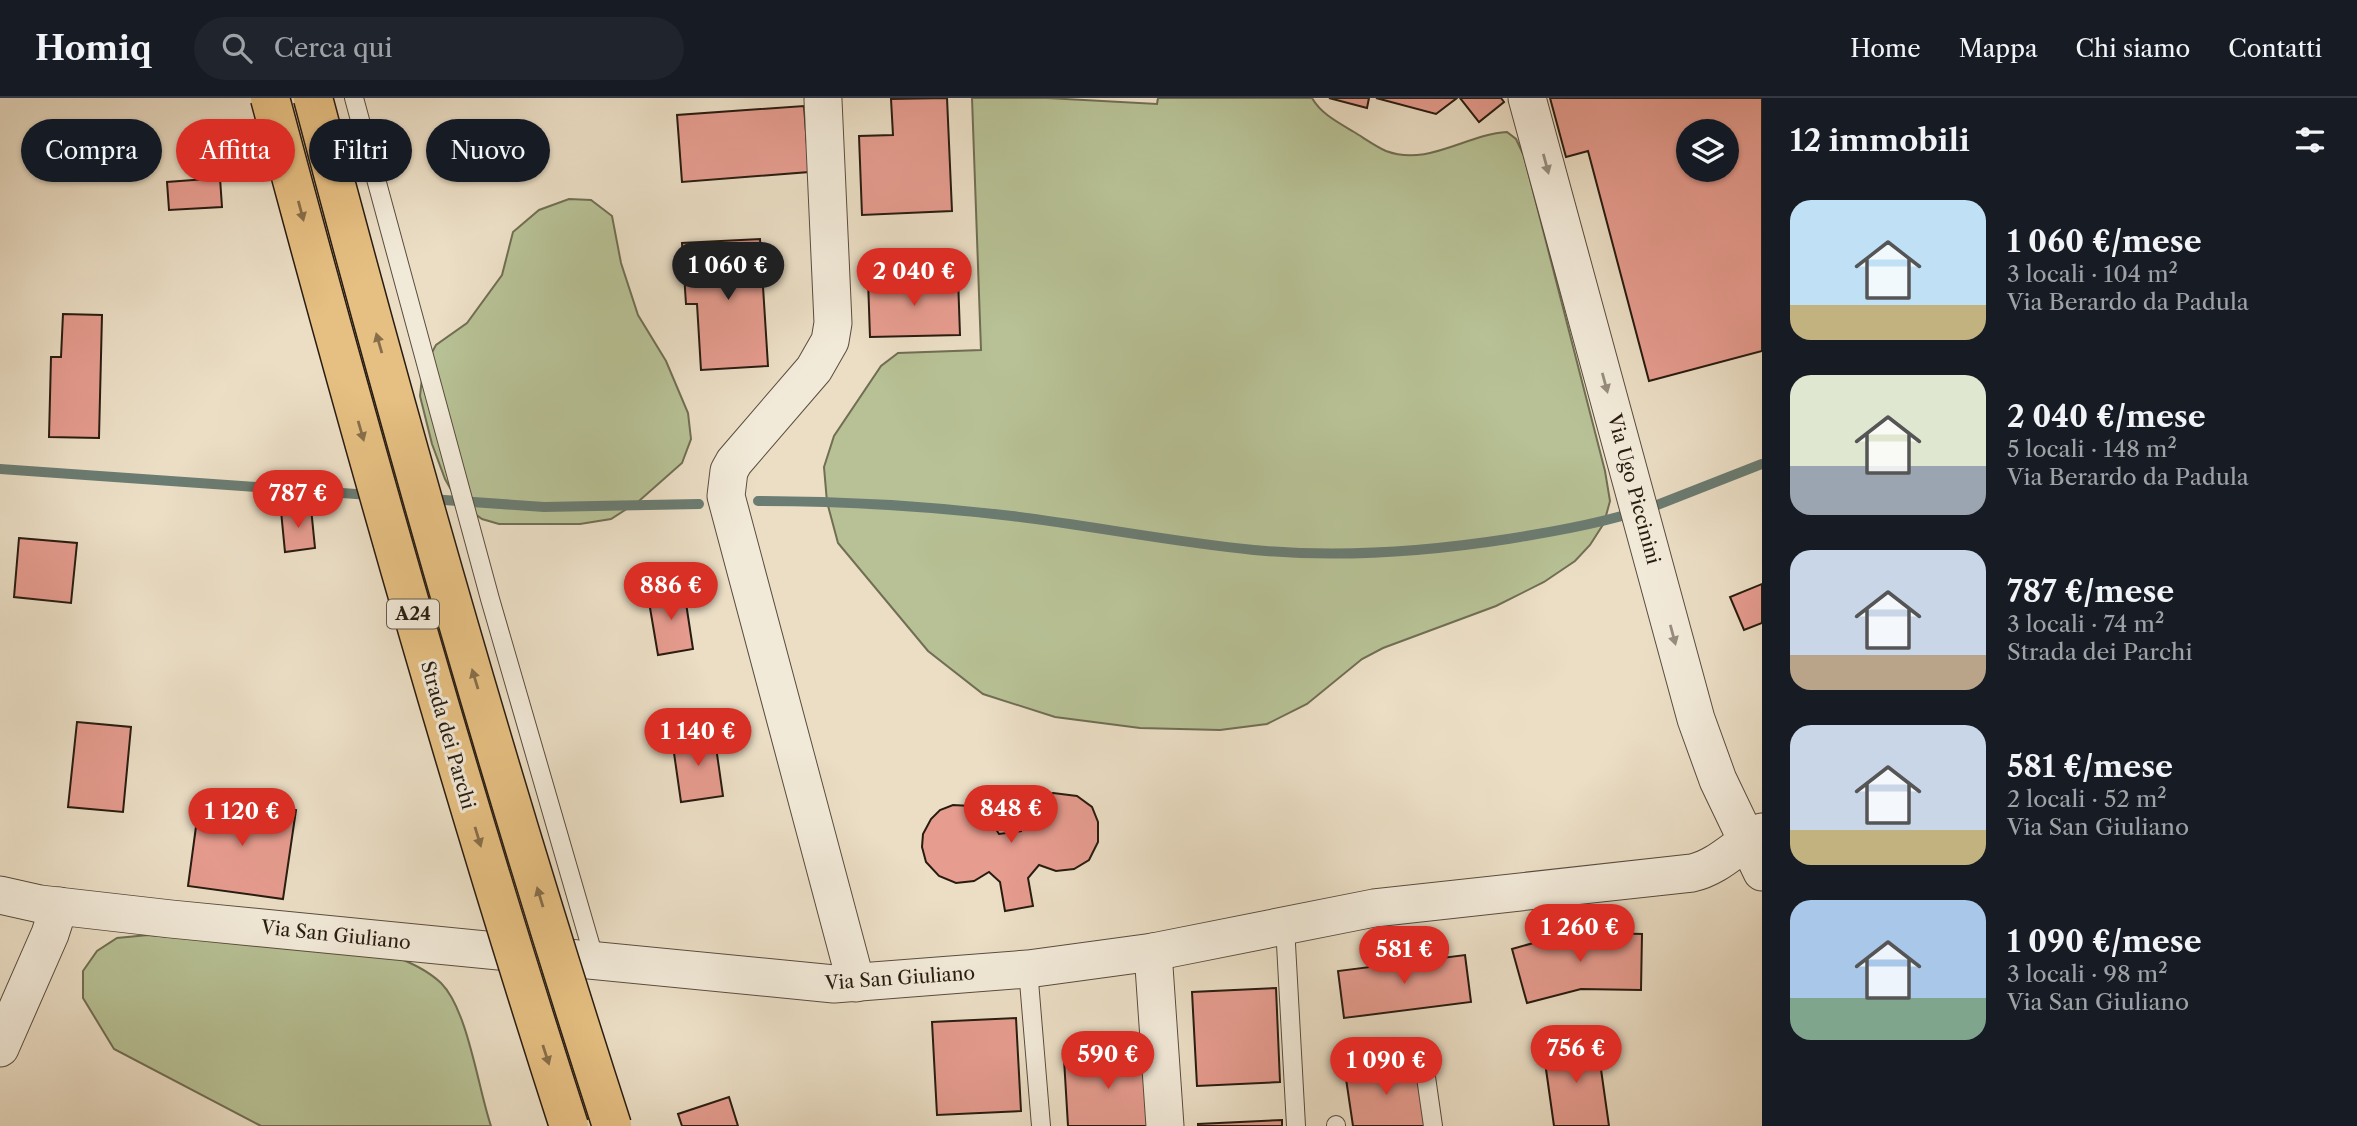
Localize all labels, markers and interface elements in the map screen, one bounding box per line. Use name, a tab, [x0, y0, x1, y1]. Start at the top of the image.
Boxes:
search box	[194, 17, 684, 80]
text: Homiq	[35, 28, 152, 69]
icon: search	[218, 29, 256, 67]
text: Cerca qui	[274, 32, 393, 64]
text: Home	[1850, 34, 1921, 63]
text: Mappa	[1959, 34, 2038, 63]
text: Chi siamo	[2076, 34, 2190, 63]
text: Contatti	[2228, 34, 2322, 63]
chip: Compra	[21, 119, 162, 182]
chip: Affitta	[176, 119, 295, 182]
chip: Filtri	[309, 119, 412, 182]
chip: Nuovo	[426, 119, 550, 182]
map controls	[1676, 119, 1739, 182]
button: layers	[1676, 119, 1739, 182]
icon: filters	[2291, 121, 2329, 159]
text: 12 immobili	[1790, 122, 1970, 159]
one-way arrow	[1541, 154, 1551, 175]
one-way arrow	[296, 201, 306, 222]
text: 1 060 €/mese	[2007, 223, 2202, 260]
icon: home	[1846, 228, 1930, 312]
pin: 1 060 €	[663, 242, 793, 302]
pin: 2 040 €	[849, 248, 979, 308]
text: 1 060 €	[688, 251, 768, 279]
text: 2 040 €	[873, 257, 955, 285]
text: 3 locali · 104 m²	[2007, 260, 2178, 288]
text: Via Berardo da Padula	[2007, 288, 2249, 316]
one-way arrow	[373, 332, 383, 353]
one-way arrow	[1601, 373, 1611, 394]
text: 2 040 €/mese	[2007, 398, 2206, 435]
icon: home	[1846, 403, 1930, 487]
street label: Via Ugo Piccinini	[1603, 410, 1665, 567]
one-way arrow	[356, 420, 366, 441]
text: 5 locali · 148 m²	[2007, 435, 2177, 463]
text: Via Berardo da Padula	[2007, 463, 2249, 491]
pin: 787 €	[249, 470, 347, 530]
text: 787 €	[269, 479, 327, 507]
pin: 886 €	[622, 562, 720, 622]
text: 886 €	[640, 571, 702, 599]
text: 787 €/mese	[2007, 573, 2174, 610]
icon: home	[1846, 578, 1930, 662]
road number: A24	[387, 600, 439, 628]
text: 3 locali · 74 m²	[2007, 610, 2164, 638]
one-way arrow	[1668, 624, 1679, 646]
text: Strada dei Parchi	[2007, 638, 2192, 666]
street label: Strada dei Parchi	[416, 658, 480, 812]
one-way arrow	[470, 669, 480, 690]
pin: 1 140 €	[633, 708, 763, 768]
text: 1 140 €	[660, 717, 736, 745]
text: 581 €/mese	[2007, 748, 2173, 785]
icon: home	[1846, 753, 1930, 837]
text: 2 locali · 52 m²	[2007, 785, 2167, 813]
pin: 848 €	[962, 786, 1060, 845]
pin: 1 120 €	[177, 788, 307, 848]
text: 848 €	[980, 794, 1042, 822]
text: 1 120 €	[204, 797, 280, 825]
text: Via San Giuliano	[2007, 813, 2189, 841]
one-way arrow	[474, 827, 484, 848]
one-way arrow	[534, 887, 544, 908]
pin: 1 260 €	[1515, 904, 1645, 964]
text: 1 260 €	[1541, 913, 1619, 941]
street label: Via San Giuliano	[259, 916, 412, 954]
text: 1 090 €/mese	[2007, 923, 2202, 960]
pin: 581 €	[1355, 926, 1453, 986]
icon: home	[1846, 928, 1930, 1012]
text: 581 €	[1375, 935, 1433, 963]
text: 3 locali · 98 m²	[2007, 960, 2168, 988]
street label: Via San Giuliano	[823, 961, 976, 995]
text: Via San Giuliano	[2007, 988, 2189, 1016]
pin: 756 €	[1527, 1026, 1625, 1085]
pin: 590 €	[1059, 1032, 1157, 1091]
text: 756 €	[1547, 1034, 1605, 1062]
pin: 1 090 €	[1321, 1038, 1451, 1097]
text: 590 €	[1077, 1040, 1139, 1068]
one-way arrow	[541, 1044, 552, 1065]
text: 1 090 €	[1346, 1046, 1426, 1074]

